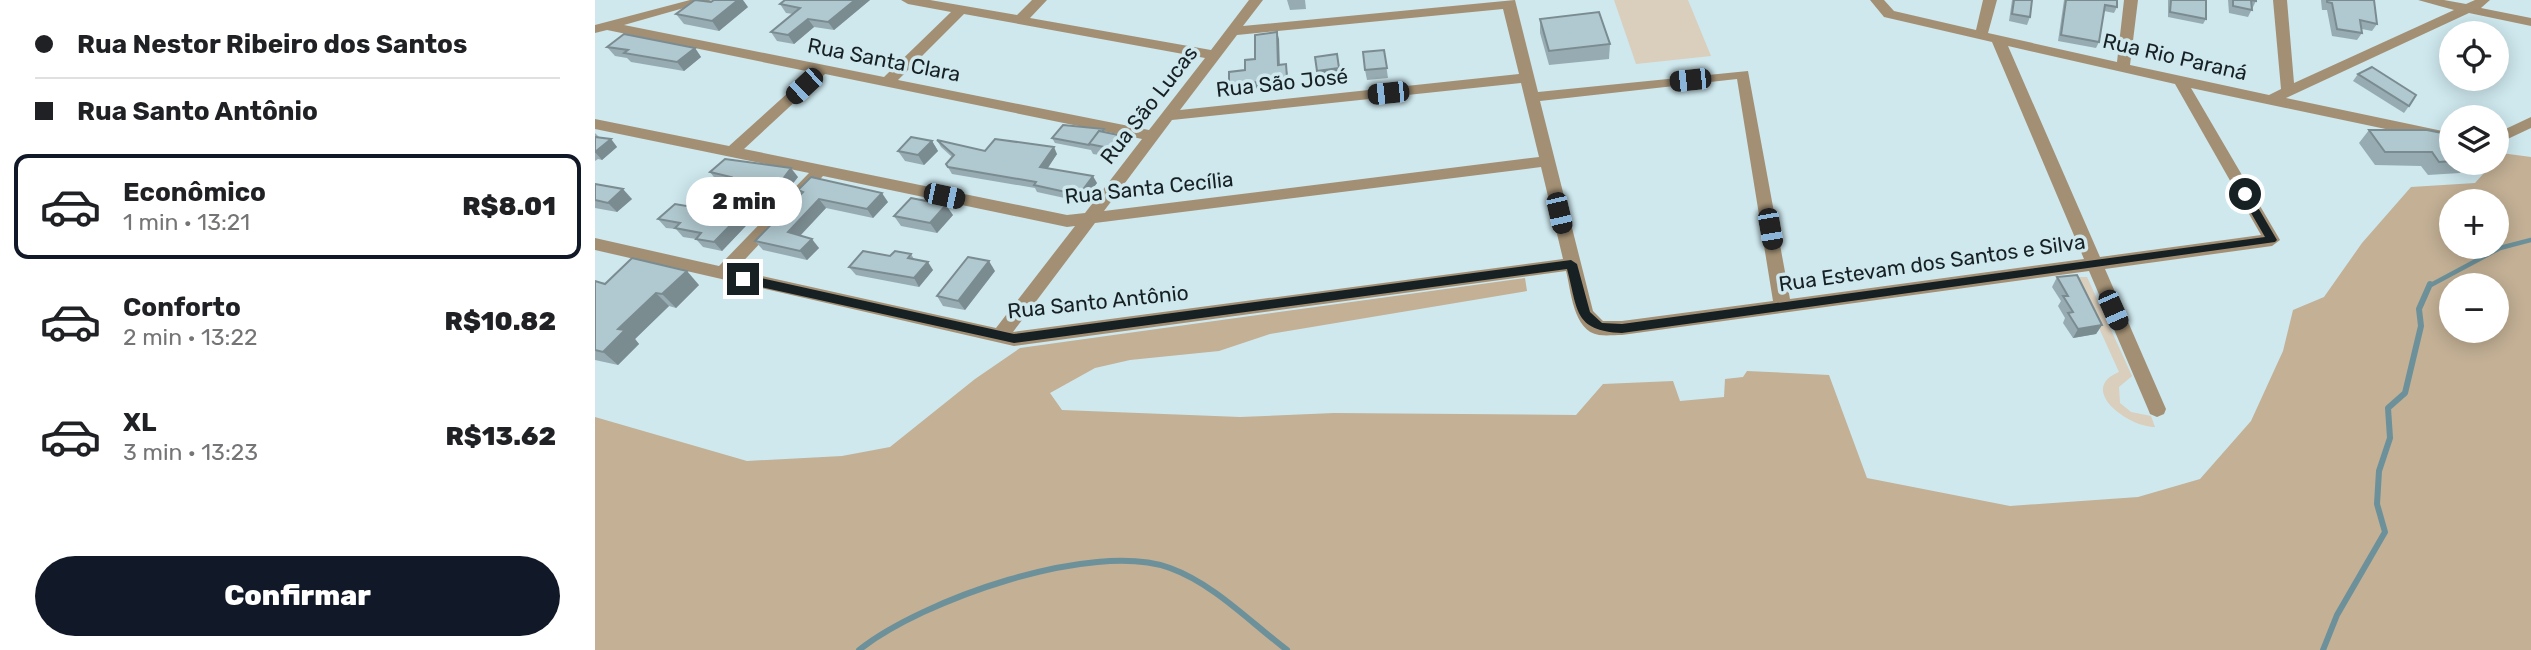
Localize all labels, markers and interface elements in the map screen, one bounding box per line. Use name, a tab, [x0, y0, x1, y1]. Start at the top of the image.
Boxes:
map controls	[2439, 21, 2509, 343]
button: locate	[2439, 21, 2509, 91]
street label: Rua Rio Paraná	[2100, 28, 2250, 85]
text: Rua Nestor Ribeiro dos Santos	[77, 29, 467, 60]
street label: Rua Santa Clara	[805, 32, 963, 87]
street label: Rua São Lucas	[1095, 41, 1202, 169]
street label: Rua São José	[1215, 63, 1349, 102]
car	[782, 64, 827, 108]
car	[1669, 67, 1712, 93]
car	[1367, 80, 1410, 106]
text: Rua Santo Antônio	[77, 96, 318, 127]
button: layers	[2439, 105, 2509, 175]
street label: Rua Santa Cecília	[1063, 166, 1235, 209]
icon: car	[39, 175, 102, 238]
text: Econômico	[123, 177, 266, 208]
callout: 2 min	[685, 177, 801, 226]
route start	[2229, 178, 2261, 210]
car	[922, 181, 967, 211]
text: 2 min	[712, 187, 776, 215]
button: +	[2439, 189, 2509, 259]
car	[1545, 190, 1574, 236]
text: R$8.01	[462, 191, 556, 222]
car	[1757, 206, 1784, 252]
text: 1 min · 13:21	[123, 208, 250, 236]
street label: Rua Estevam dos Santos e Silva	[1777, 229, 2087, 296]
route end	[727, 263, 759, 295]
button: −	[2439, 273, 2509, 343]
street label: Rua Santo Antônio	[1006, 280, 1190, 323]
car	[2095, 287, 2132, 333]
icon: car	[39, 290, 102, 353]
text: Conforto	[123, 292, 241, 323]
text: R$10.82	[445, 306, 556, 337]
text: 2 min · 13:22	[123, 323, 258, 351]
icon: car	[39, 405, 102, 468]
text: XL	[123, 407, 156, 438]
text: R$13.62	[445, 421, 556, 452]
text: 3 min · 13:23	[123, 438, 258, 466]
button: Confirmar	[35, 556, 560, 636]

